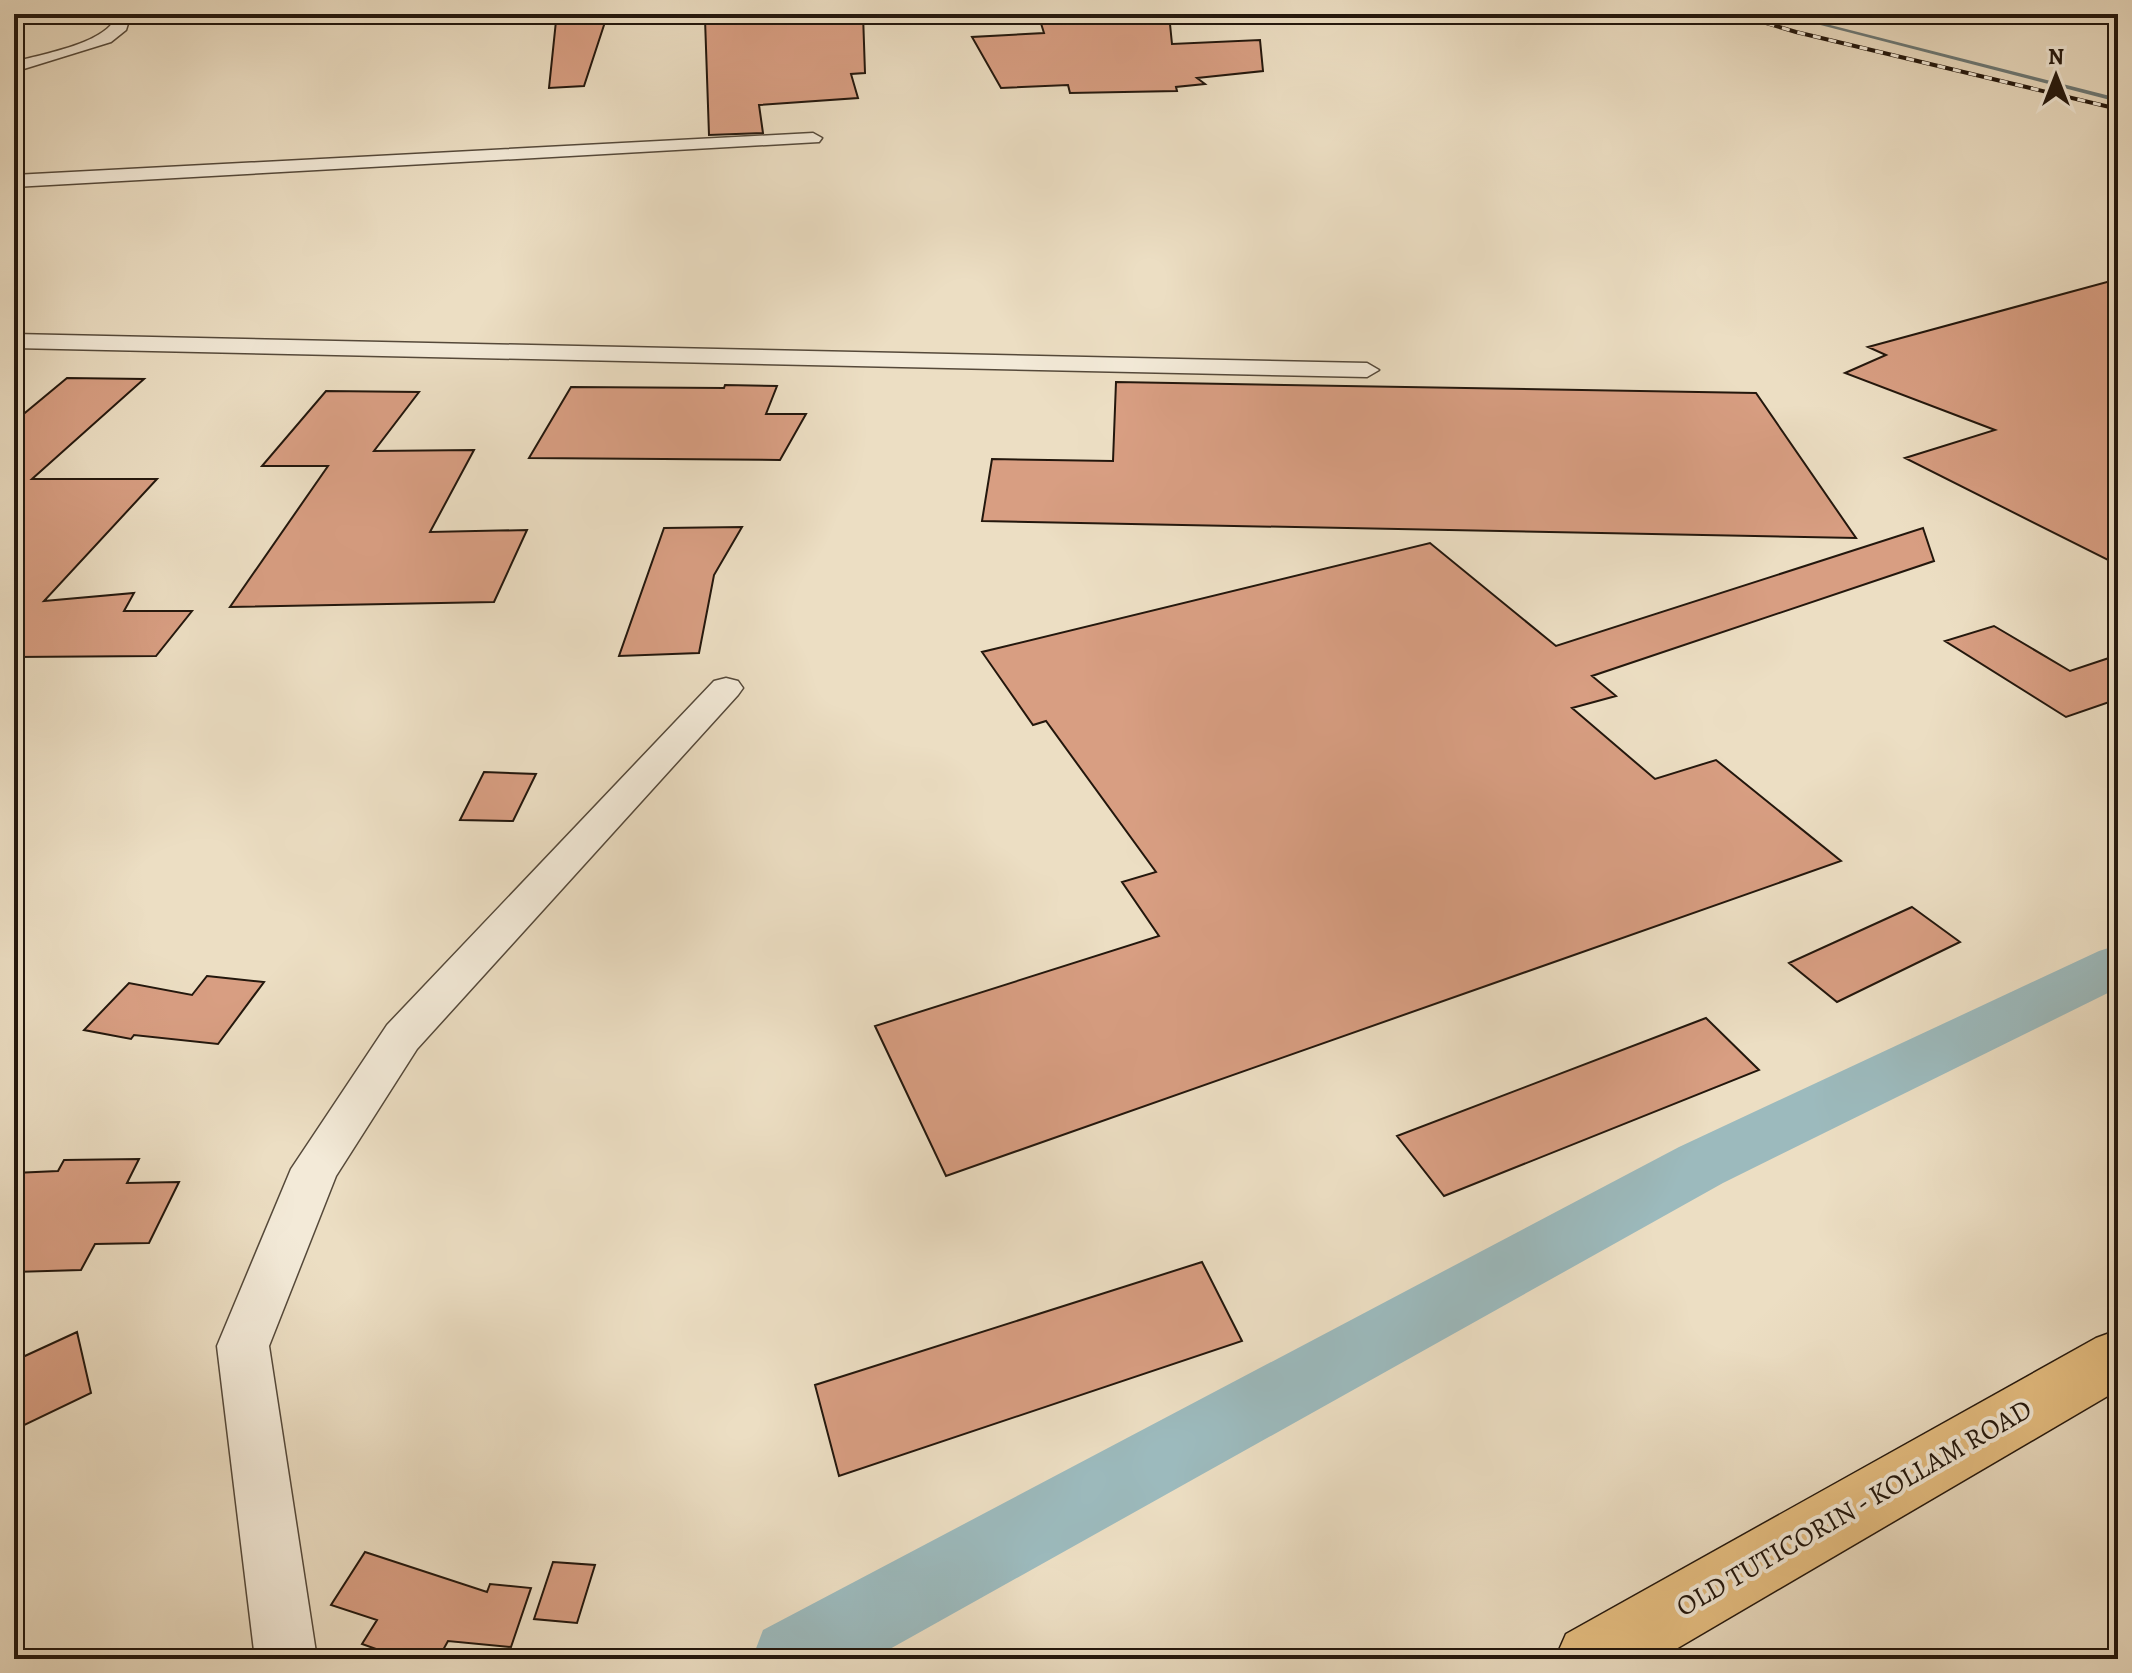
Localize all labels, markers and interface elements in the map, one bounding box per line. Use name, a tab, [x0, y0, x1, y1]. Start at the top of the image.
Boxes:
north arrow	[2016, 36, 2096, 116]
text: N	[2048, 42, 2064, 72]
street label: OLD TUTICORIN - KOLLAM ROAD	[1669, 1390, 2039, 1626]

